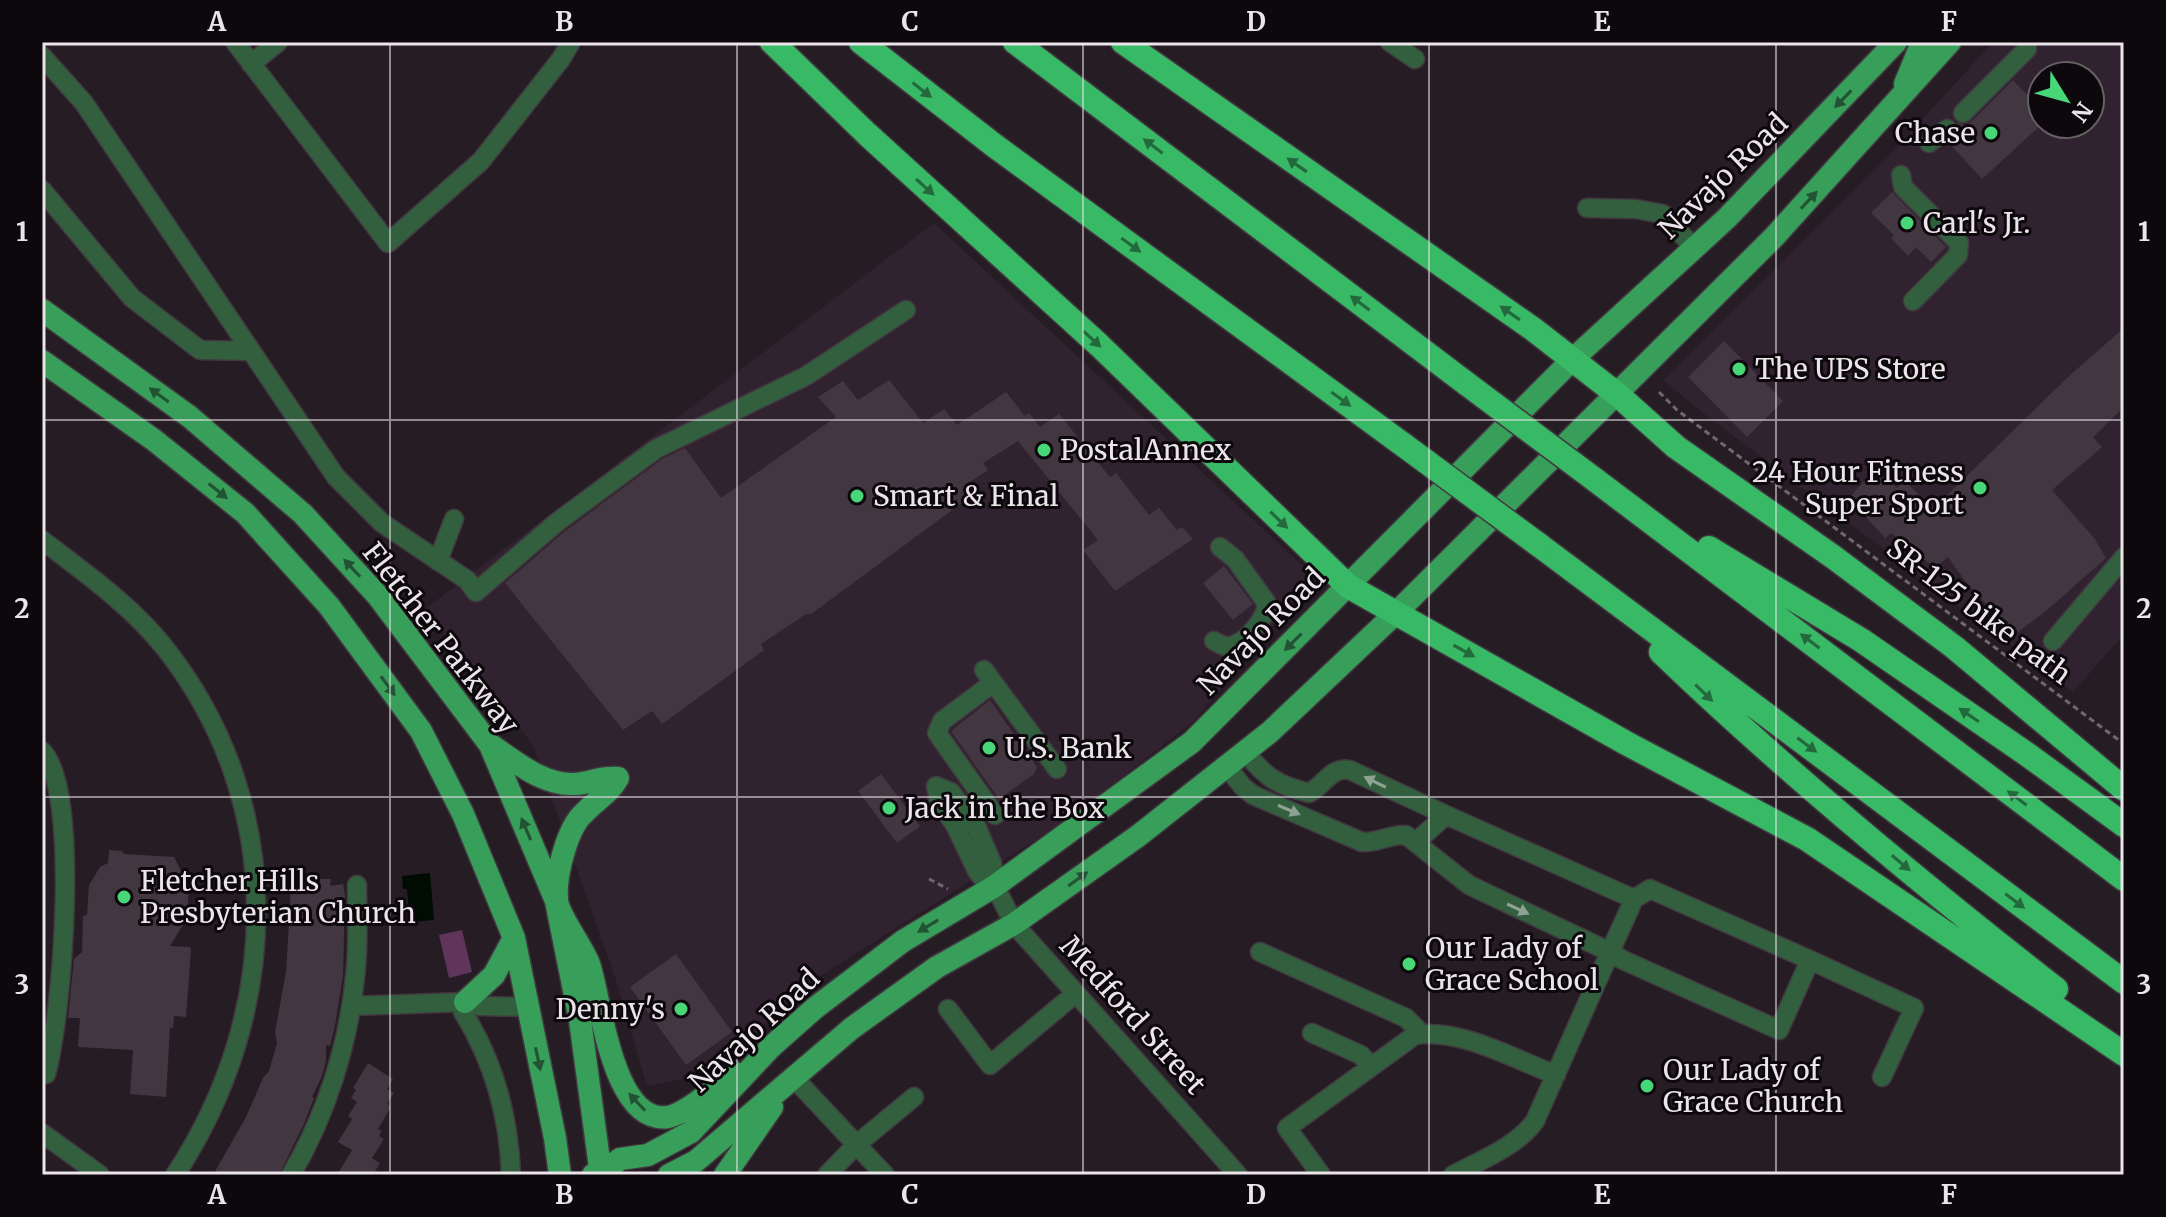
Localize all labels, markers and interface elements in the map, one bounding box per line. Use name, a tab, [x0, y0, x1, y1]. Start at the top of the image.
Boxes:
text: A	[207, 5, 227, 38]
text: B	[555, 5, 573, 38]
text: C	[901, 5, 919, 38]
text: D	[1246, 5, 1266, 38]
text: E	[1594, 5, 1611, 38]
text: F	[1941, 5, 1957, 38]
north arrow	[2026, 60, 2106, 140]
one-way arrow	[912, 81, 933, 97]
one-way arrow	[1834, 89, 1853, 108]
text: N	[2065, 97, 2098, 128]
street label: Navajo Road	[1651, 105, 1795, 247]
place label: Chase	[1895, 115, 1975, 151]
marker: Chase	[1982, 124, 2000, 142]
one-way arrow	[1142, 139, 1163, 155]
one-way arrow	[1286, 158, 1307, 173]
one-way arrow	[915, 177, 934, 195]
one-way arrow	[1799, 191, 1818, 210]
place label: Carl's Jr.	[1923, 205, 2030, 241]
marker: Carl's Jr.	[1898, 214, 1916, 232]
text: 1	[16, 215, 28, 248]
text: 1	[2138, 215, 2150, 248]
one-way arrow	[1121, 237, 1141, 253]
one-way arrow	[1349, 295, 1371, 311]
one-way arrow	[1500, 306, 1521, 321]
one-way arrow	[1082, 329, 1101, 347]
place label: The UPS Store	[1755, 351, 1946, 387]
marker: The UPS Store	[1730, 360, 1748, 378]
one-way arrow	[149, 387, 170, 403]
one-way arrow	[1331, 390, 1351, 406]
place label: PostalAnnex	[1060, 432, 1232, 468]
marker: PostalAnnex	[1035, 441, 1053, 459]
place label: 24 Hour Fitness Super Sport	[1752, 454, 1964, 522]
place label: Smart & Final	[873, 478, 1059, 514]
marker: 24 Hour Fitness Super Sport	[1971, 479, 1989, 497]
one-way arrow	[207, 482, 228, 499]
marker: Smart & Final	[848, 487, 866, 505]
one-way arrow	[1269, 510, 1288, 528]
street label: SR-125 bike path	[1880, 530, 2078, 692]
street label: Fletcher Parkway	[355, 535, 527, 742]
one-way arrow	[344, 559, 362, 578]
street label: Navajo Road	[1190, 560, 1332, 702]
text: 2	[14, 592, 30, 625]
text: 2	[2136, 592, 2152, 625]
one-way arrow	[1284, 632, 1303, 651]
one-way arrow	[1799, 634, 1820, 650]
one-way arrow	[1453, 644, 1475, 658]
one-way arrow	[380, 675, 395, 696]
one-way arrow	[1694, 683, 1713, 702]
one-way arrow	[1959, 707, 1980, 722]
place label: U.S. Bank	[1005, 730, 1132, 766]
one-way arrow	[1797, 736, 1817, 752]
marker: U.S. Bank	[980, 739, 998, 757]
one-way arrow	[1364, 775, 1387, 789]
place label: Jack in the Box	[904, 790, 1105, 826]
one-way arrow	[2007, 790, 2027, 806]
marker: Jack in the Box	[880, 799, 898, 817]
one-way arrow	[1277, 804, 1301, 817]
one-way arrow	[519, 817, 532, 841]
one-way arrow	[1891, 854, 1911, 871]
place label: Fletcher Hills Presbyterian Church	[140, 863, 416, 931]
one-way arrow	[1067, 872, 1088, 887]
marker: Fletcher Hills Presbyterian Church	[115, 888, 133, 906]
one-way arrow	[2005, 892, 2025, 908]
one-way arrow	[1506, 902, 1530, 916]
one-way arrow	[917, 919, 939, 933]
street label: Medford Street	[1052, 928, 1214, 1102]
place label: Our Lady of Grace School	[1425, 930, 1599, 998]
marker: Our Lady of Grace School	[1400, 955, 1418, 973]
street label: Navajo Road	[681, 960, 827, 1100]
text: 3	[15, 968, 29, 1001]
text: 3	[2137, 968, 2151, 1001]
place label: Denny's	[555, 991, 665, 1027]
marker: Denny's	[672, 1000, 690, 1018]
one-way arrow	[532, 1046, 545, 1071]
place label: Our Lady of Grace Church	[1663, 1052, 1843, 1120]
marker: Our Lady of Grace Church	[1638, 1077, 1656, 1095]
one-way arrow	[629, 1092, 646, 1112]
text: A	[207, 1178, 227, 1211]
text: B	[555, 1178, 573, 1211]
text: C	[901, 1178, 919, 1211]
text: D	[1246, 1178, 1266, 1211]
text: E	[1594, 1178, 1611, 1211]
text: F	[1941, 1178, 1957, 1211]

